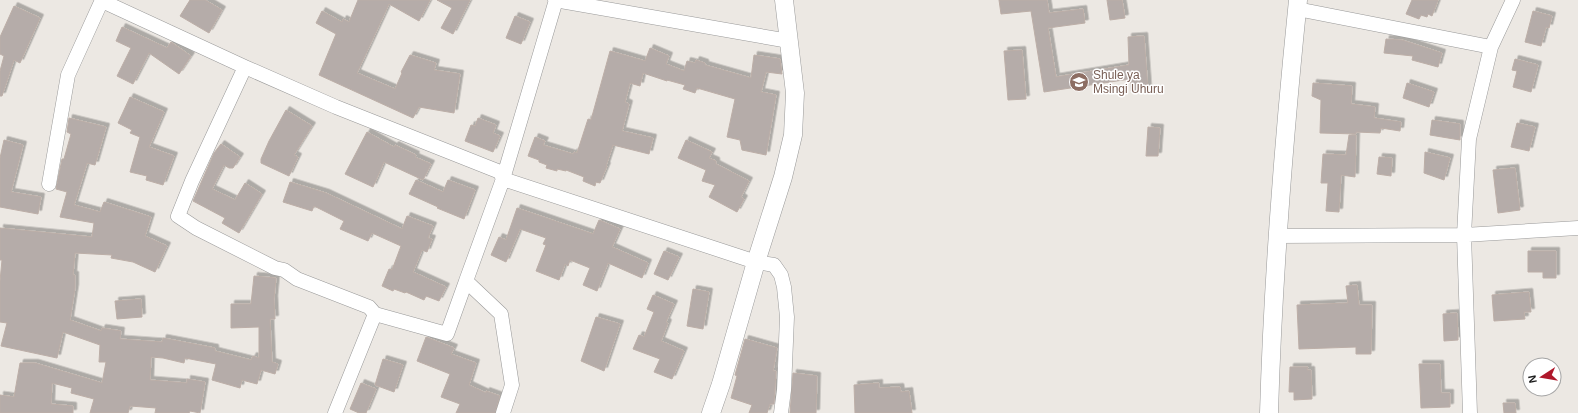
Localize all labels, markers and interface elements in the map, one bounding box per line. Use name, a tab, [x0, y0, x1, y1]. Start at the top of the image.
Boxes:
place label: Shule ya Msingi Uhuru	[1093, 68, 1164, 96]
school or university icon: Shule ya Msingi Uhuru	[1068, 71, 1090, 93]
north arrow	[1522, 357, 1562, 397]
text: N	[1526, 374, 1539, 384]

